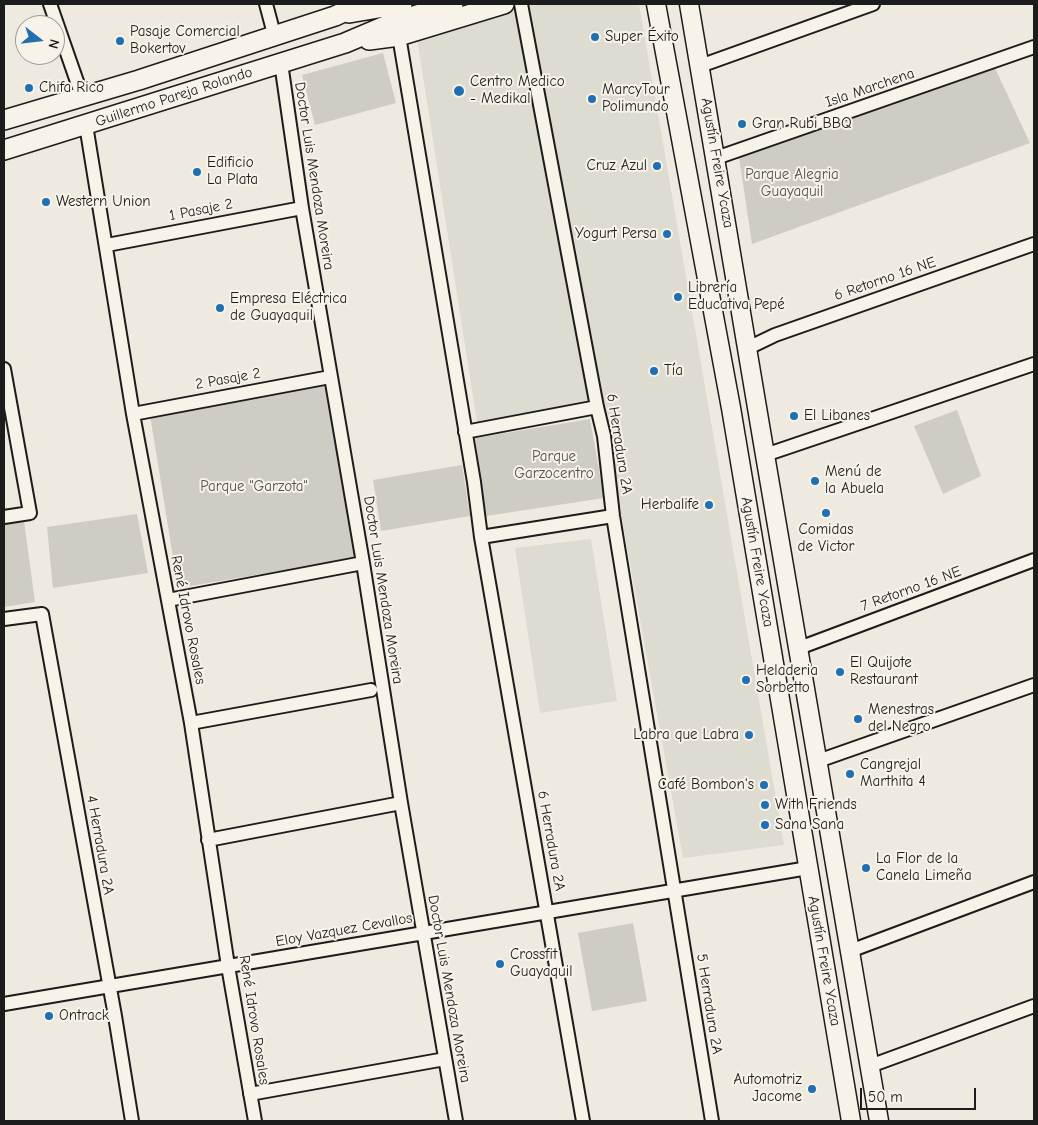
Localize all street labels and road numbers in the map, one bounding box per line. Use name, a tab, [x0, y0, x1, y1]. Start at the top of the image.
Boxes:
street label: Guillermo Pareja Rolando	[93, 63, 255, 131]
street label: Isla Marchena	[823, 64, 917, 112]
street label: Doctor Luis Mendoza Moreira	[290, 81, 338, 271]
street label: Agustín Freire Ycaza	[697, 96, 737, 230]
street label: 1 Pasaje 2	[168, 195, 234, 225]
street label: 6 Retorno 16 NE	[832, 253, 938, 305]
street label: 2 Pasaje 2	[194, 364, 262, 394]
street label: 6 Herradura 2A	[602, 392, 636, 496]
street label: Doctor Luis Mendoza Moreira	[359, 495, 407, 685]
street label: Agustín Freire Ycaza	[737, 495, 777, 629]
street label: René Idrovo Rosales	[167, 554, 209, 686]
street label: 7 Retorno 16 NE	[858, 563, 964, 615]
street label: 6 Herradura 2A	[533, 789, 569, 893]
street label: 4 Herradura 2A	[82, 794, 118, 896]
street label: Doctor Luis Mendoza Moreira	[424, 894, 474, 1084]
street label: Agustín Freire Ycaza	[804, 894, 844, 1028]
street label: Eloy Vazquez Cevallos	[274, 909, 414, 951]
street label: 5 Herradura 2A	[692, 952, 726, 1056]
street label: René Idrovo Rosales	[235, 954, 273, 1086]

